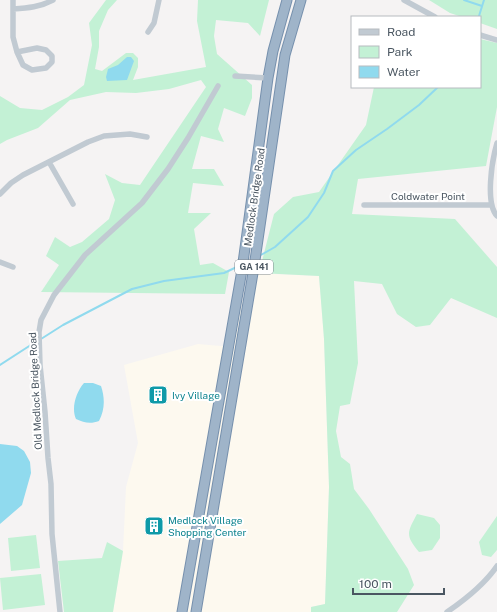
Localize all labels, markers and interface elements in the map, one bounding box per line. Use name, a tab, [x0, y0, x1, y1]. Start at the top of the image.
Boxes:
legend	[351, 16, 481, 88]
text: Road	[387, 25, 415, 39]
text: Park	[387, 45, 413, 59]
text: Water	[387, 65, 421, 79]
street label: Medlock Bridge Road	[241, 147, 267, 247]
street label: Coldwater Point	[391, 190, 465, 202]
road number: GA 141	[235, 260, 273, 274]
street label: Old Medlock Bridge Road	[26, 332, 44, 450]
building icon: Ivy Village	[147, 384, 169, 406]
place label: Ivy Village	[172, 389, 220, 401]
place label: Medlock Village Shopping Center	[168, 514, 247, 538]
building icon: Medlock Village Shopping Center	[143, 515, 165, 537]
scale bar	[353, 570, 444, 596]
text: 100 m	[359, 577, 392, 591]

